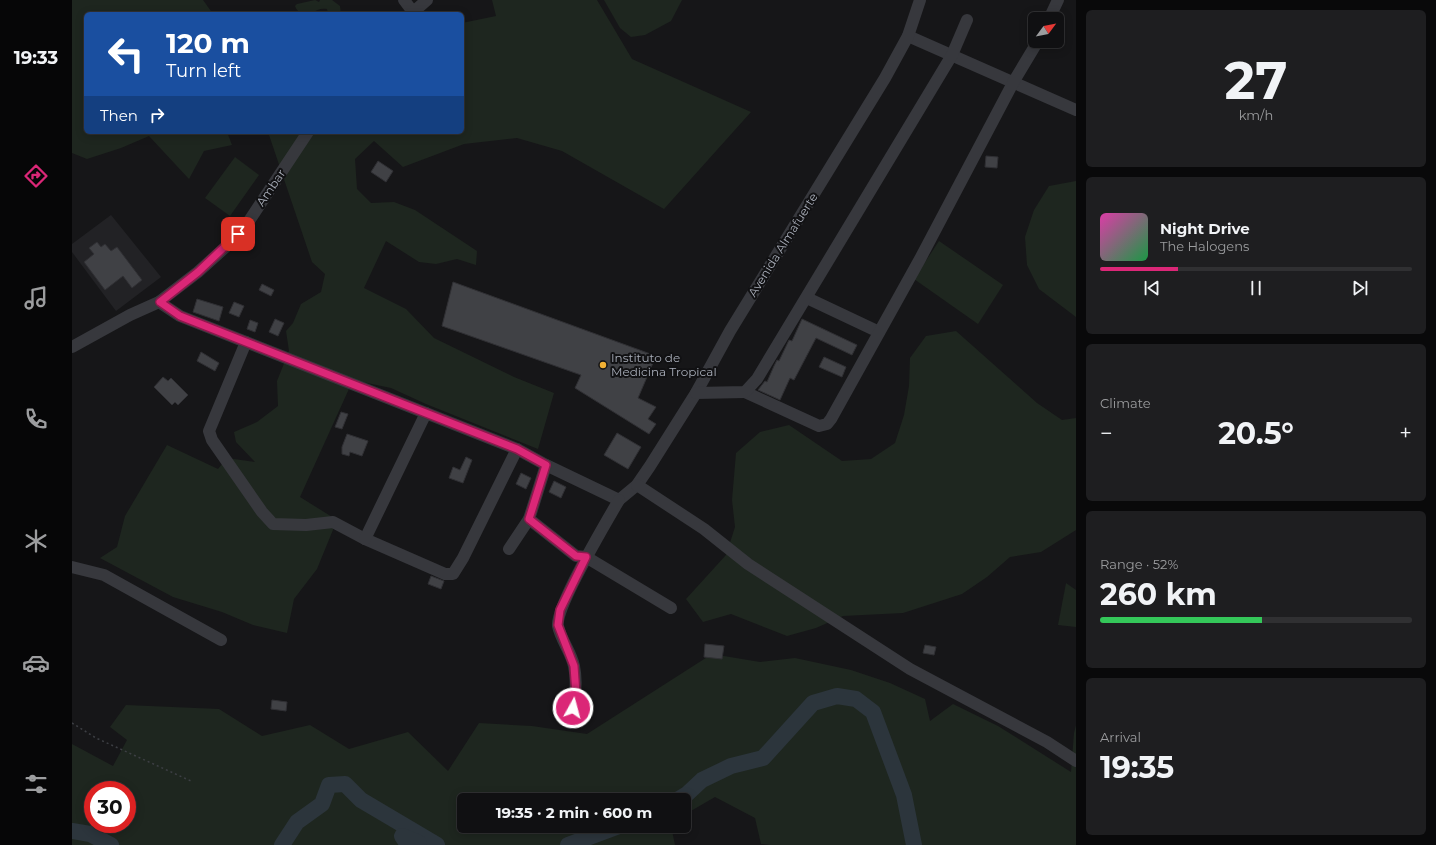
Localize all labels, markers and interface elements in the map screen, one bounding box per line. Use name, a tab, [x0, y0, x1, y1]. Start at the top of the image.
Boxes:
north arrow	[1028, 12, 1064, 48]
map controls	[1028, 12, 1064, 48]
text: 120 m	[166, 26, 250, 60]
icon: left	[100, 28, 152, 80]
text: 19:33	[14, 47, 58, 69]
text: 27	[1225, 49, 1287, 112]
text: Turn left	[166, 60, 241, 82]
icon: right	[146, 104, 168, 126]
text: Then	[100, 106, 138, 125]
text: km/h	[1239, 107, 1273, 123]
icon: directions	[22, 162, 50, 190]
street label: Ambar	[253, 166, 288, 209]
street label: Avenida Almafuerte	[745, 190, 821, 299]
pin	[221, 217, 255, 251]
text: Night Drive	[1160, 219, 1250, 238]
icon: arrive	[227, 223, 249, 245]
text: The Halogens	[1160, 238, 1249, 254]
icon: previous	[1141, 277, 1163, 299]
icon: pause	[1245, 277, 1267, 299]
icon: next	[1349, 277, 1371, 299]
icon: music	[22, 284, 50, 312]
place label: Instituto de Medicina Tropical	[611, 350, 717, 379]
marker: Instituto de Medicina Tropical	[598, 360, 608, 370]
text: Climate	[1100, 395, 1151, 411]
icon: phone	[22, 405, 50, 433]
text: 20.5°	[1218, 415, 1294, 452]
text: −	[1100, 420, 1113, 447]
text: +	[1399, 420, 1412, 447]
icon: climate	[22, 527, 50, 555]
text: Range · 52%	[1100, 556, 1178, 572]
text: 260 km	[1100, 576, 1217, 613]
icon: car	[22, 649, 50, 677]
position arrow	[552, 687, 594, 729]
text: Arrival	[1100, 729, 1141, 745]
text: 19:35	[1100, 749, 1174, 786]
icon: filters	[22, 770, 50, 798]
speed limit sign: 30	[84, 781, 136, 833]
text: 19:35 · 2 min · 600 m	[496, 803, 652, 822]

